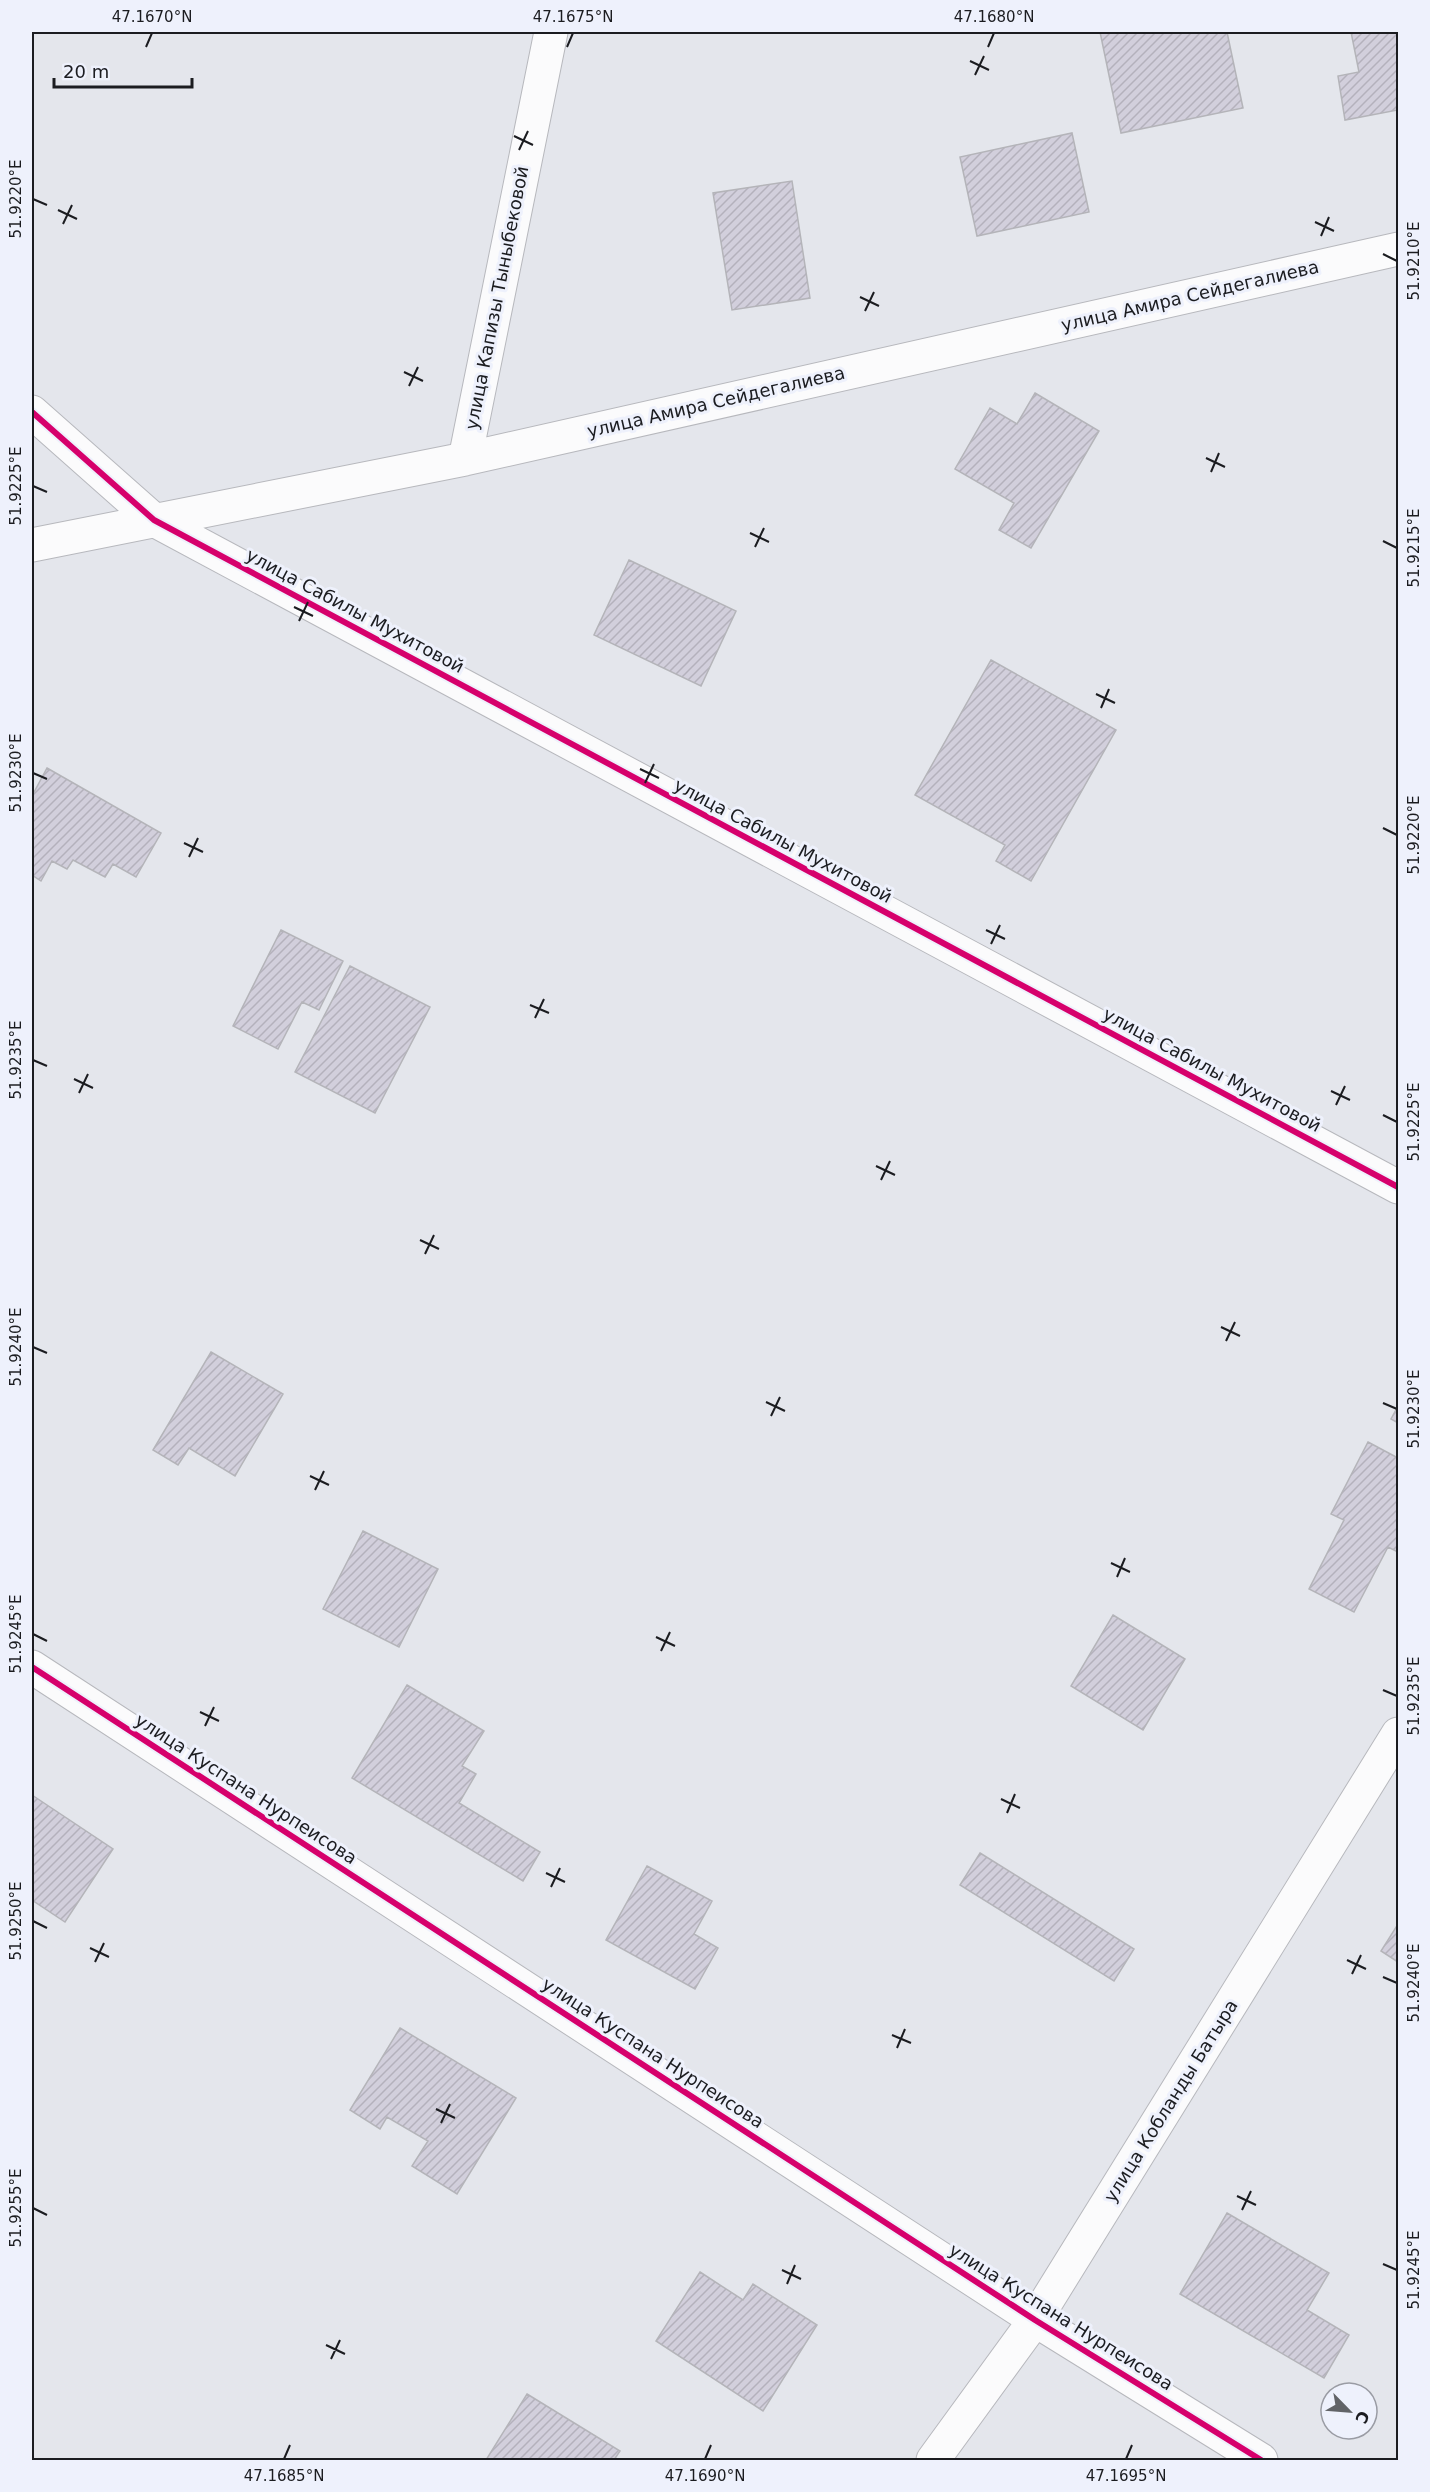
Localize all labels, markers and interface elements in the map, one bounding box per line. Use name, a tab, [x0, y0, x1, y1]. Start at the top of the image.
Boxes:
text: 47.1670°N	[112, 8, 192, 26]
text: 47.1675°N	[533, 8, 613, 26]
text: 47.1680°N	[954, 8, 1034, 26]
scale bar	[54, 51, 192, 89]
text: 20 m	[63, 61, 109, 82]
text: 51.9220°E	[7, 159, 25, 239]
street label: улица Капизы Тыныбековой	[461, 164, 532, 432]
text: 51.9210°E	[1405, 221, 1423, 301]
street label: улица Амира Сейдегалиева	[1059, 256, 1321, 335]
street label: улица Амира Сейдегалиева	[585, 362, 847, 441]
text: 51.9225°E	[7, 446, 25, 526]
text: 51.9215°E	[1405, 508, 1423, 588]
street label: улица Сабилы Мухитовой	[243, 544, 468, 677]
text: 51.9230°E	[7, 733, 25, 813]
street label: улица Сабилы Мухитовой	[671, 774, 896, 907]
text: 51.9220°E	[1405, 795, 1423, 875]
street label: улица Сабилы Мухитовой	[1100, 1003, 1325, 1136]
text: 51.9235°E	[7, 1020, 25, 1100]
text: 51.9225°E	[1405, 1082, 1423, 1162]
text: 51.9240°E	[7, 1307, 25, 1387]
text: 51.9230°E	[1405, 1369, 1423, 1449]
text: 51.9245°E	[7, 1594, 25, 1674]
text: 51.9235°E	[1405, 1656, 1423, 1736]
street label: улица Куспана Нурпеисова	[131, 1709, 361, 1868]
text: 51.9250°E	[7, 1881, 25, 1961]
text: 51.9240°E	[1405, 1943, 1423, 2023]
street label: улица Куспана Нурпеисова	[538, 1973, 768, 2132]
street label: улица Кобланды Батыра	[1099, 1996, 1242, 2206]
text: 51.9255°E	[7, 2168, 25, 2248]
text: 51.9245°E	[1405, 2230, 1423, 2310]
street label: улица Куспана Нурпеисова	[945, 2239, 1177, 2394]
north arrow	[1319, 2381, 1379, 2441]
text: С	[1351, 2408, 1373, 2426]
text: 47.1685°N	[244, 2467, 324, 2485]
text: 47.1690°N	[665, 2467, 745, 2485]
text: 47.1695°N	[1086, 2467, 1166, 2485]

